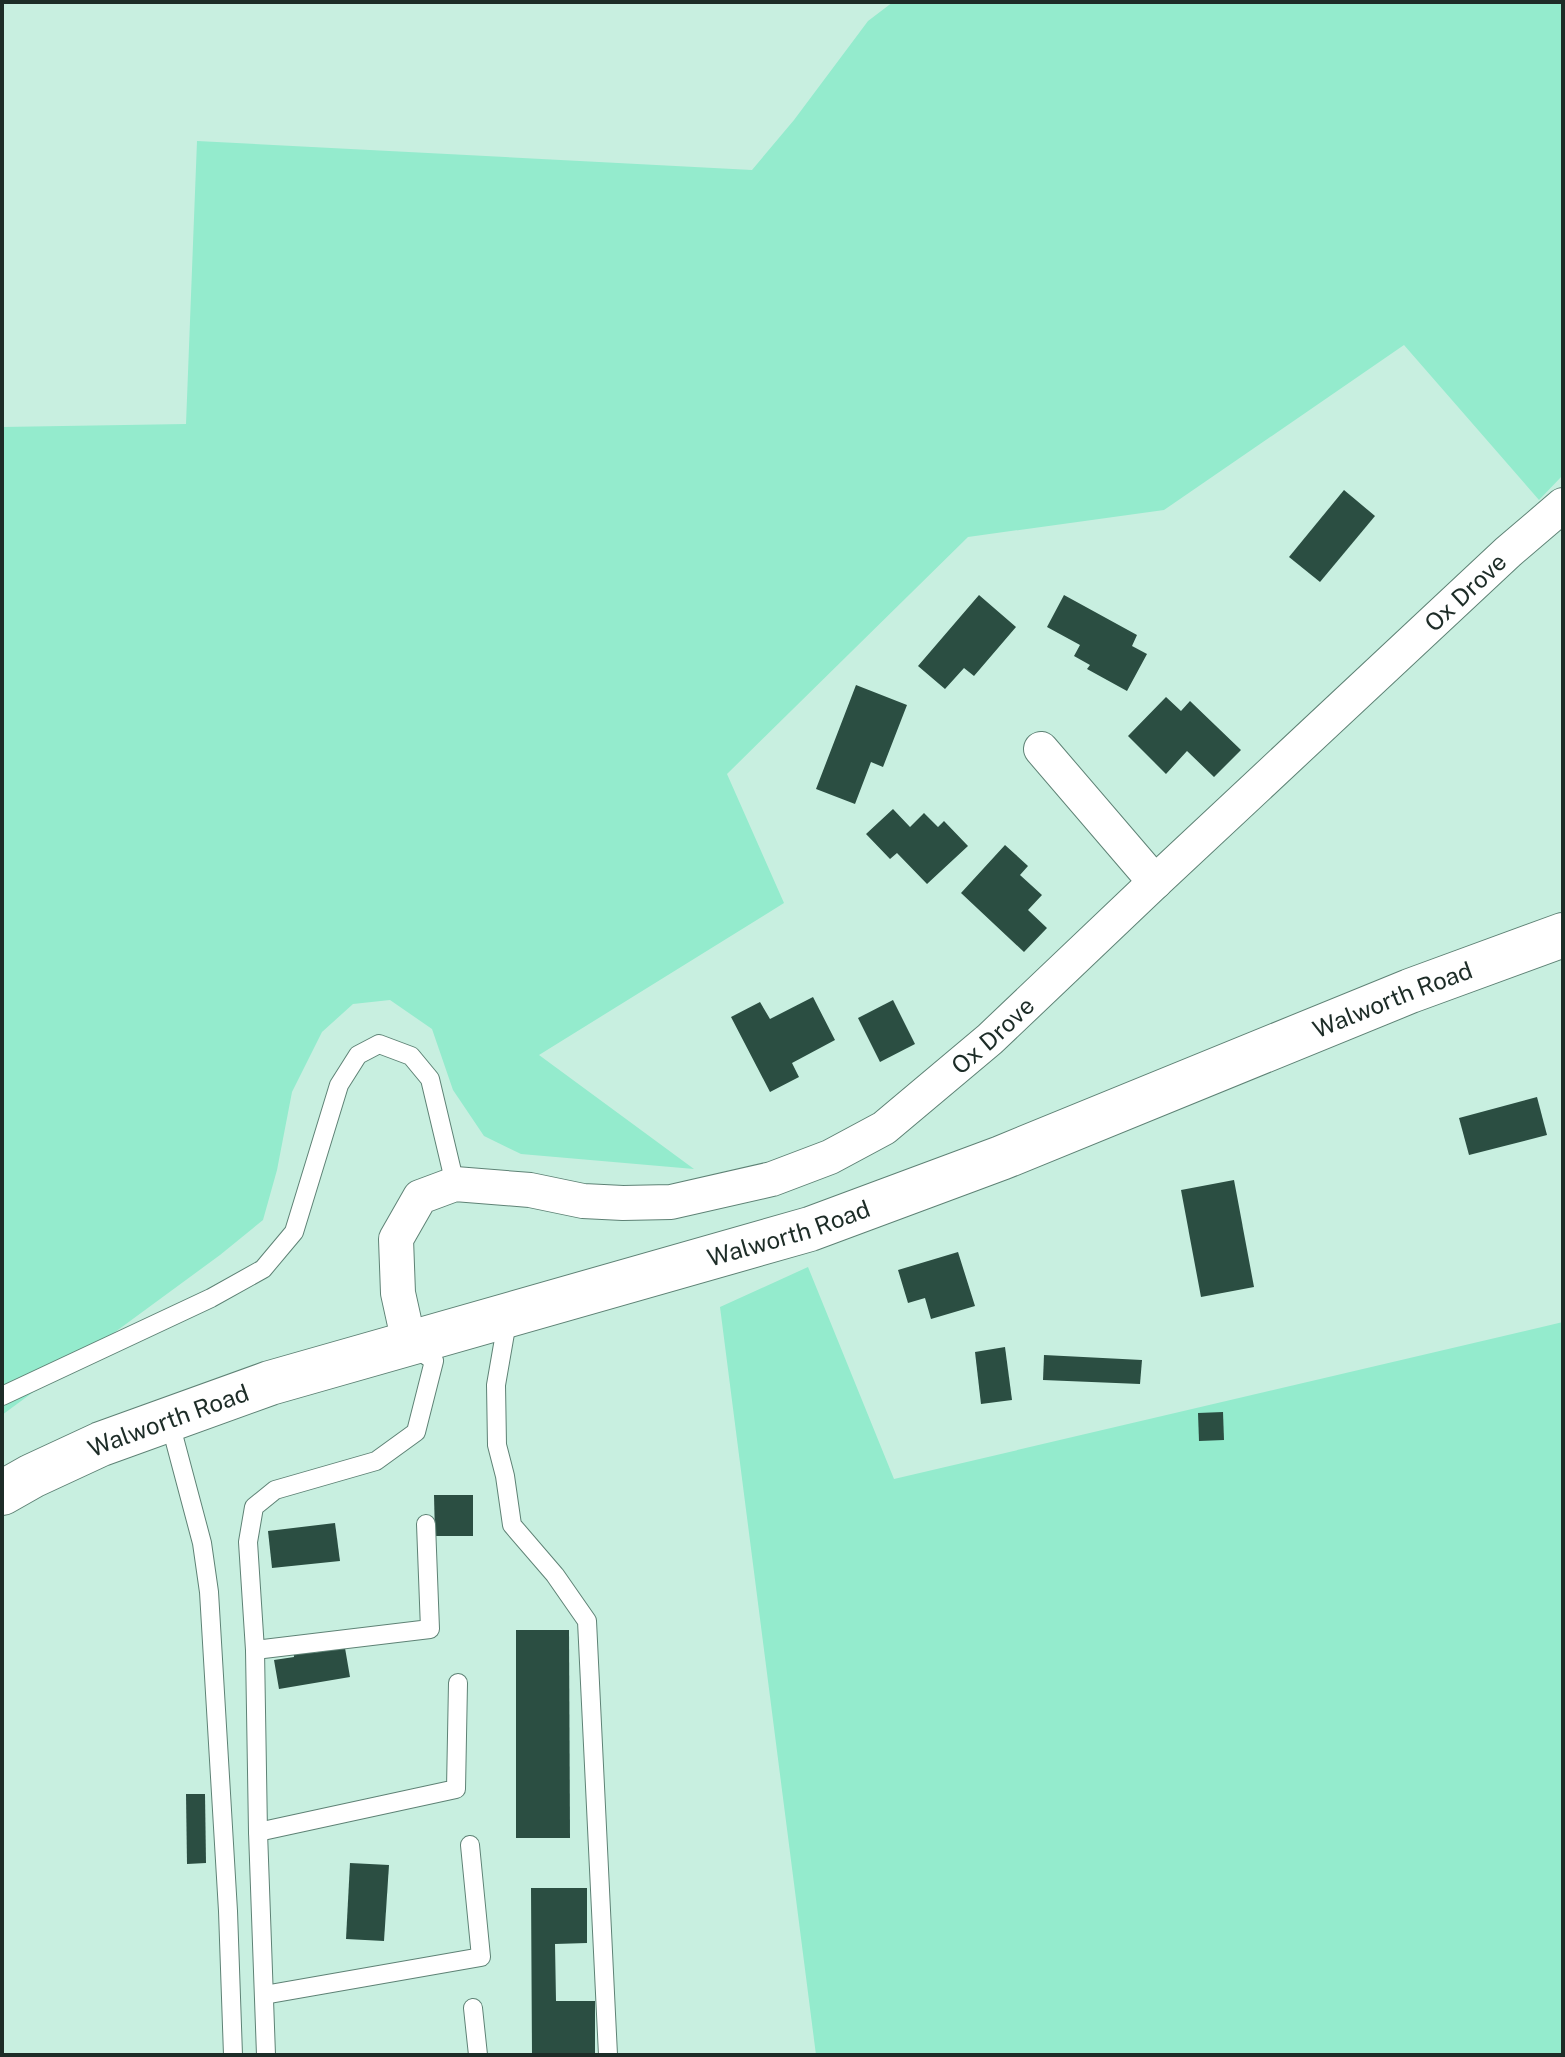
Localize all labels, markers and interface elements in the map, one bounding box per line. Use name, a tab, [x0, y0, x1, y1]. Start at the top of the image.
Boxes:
street label: Ox Drove	[1419, 547, 1512, 637]
street label: Walworth Road	[1309, 955, 1476, 1043]
street label: Ox Drove	[946, 991, 1039, 1080]
street label: Walworth Road	[704, 1194, 874, 1272]
street label: Walworth Road	[83, 1378, 252, 1462]

